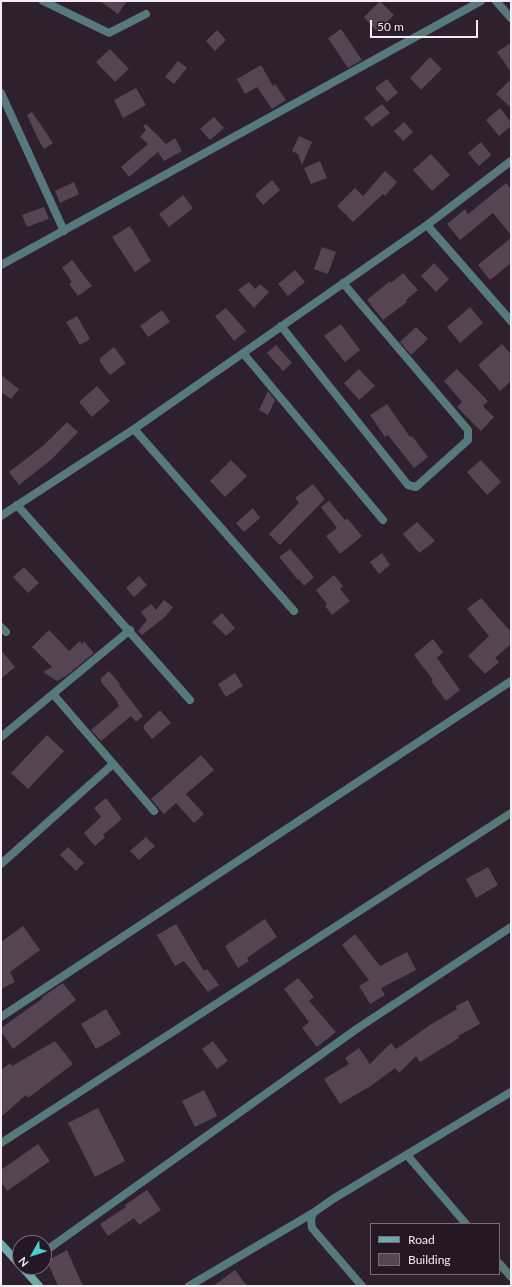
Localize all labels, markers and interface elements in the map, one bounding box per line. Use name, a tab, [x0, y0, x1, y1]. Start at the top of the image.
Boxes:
scale bar	[372, 12, 480, 38]
text: 50 m	[377, 19, 404, 34]
legend	[370, 1223, 500, 1275]
text: Road	[408, 1232, 435, 1247]
north arrow	[12, 1235, 52, 1275]
text: Building	[408, 1252, 451, 1267]
text: N	[15, 1255, 31, 1270]

